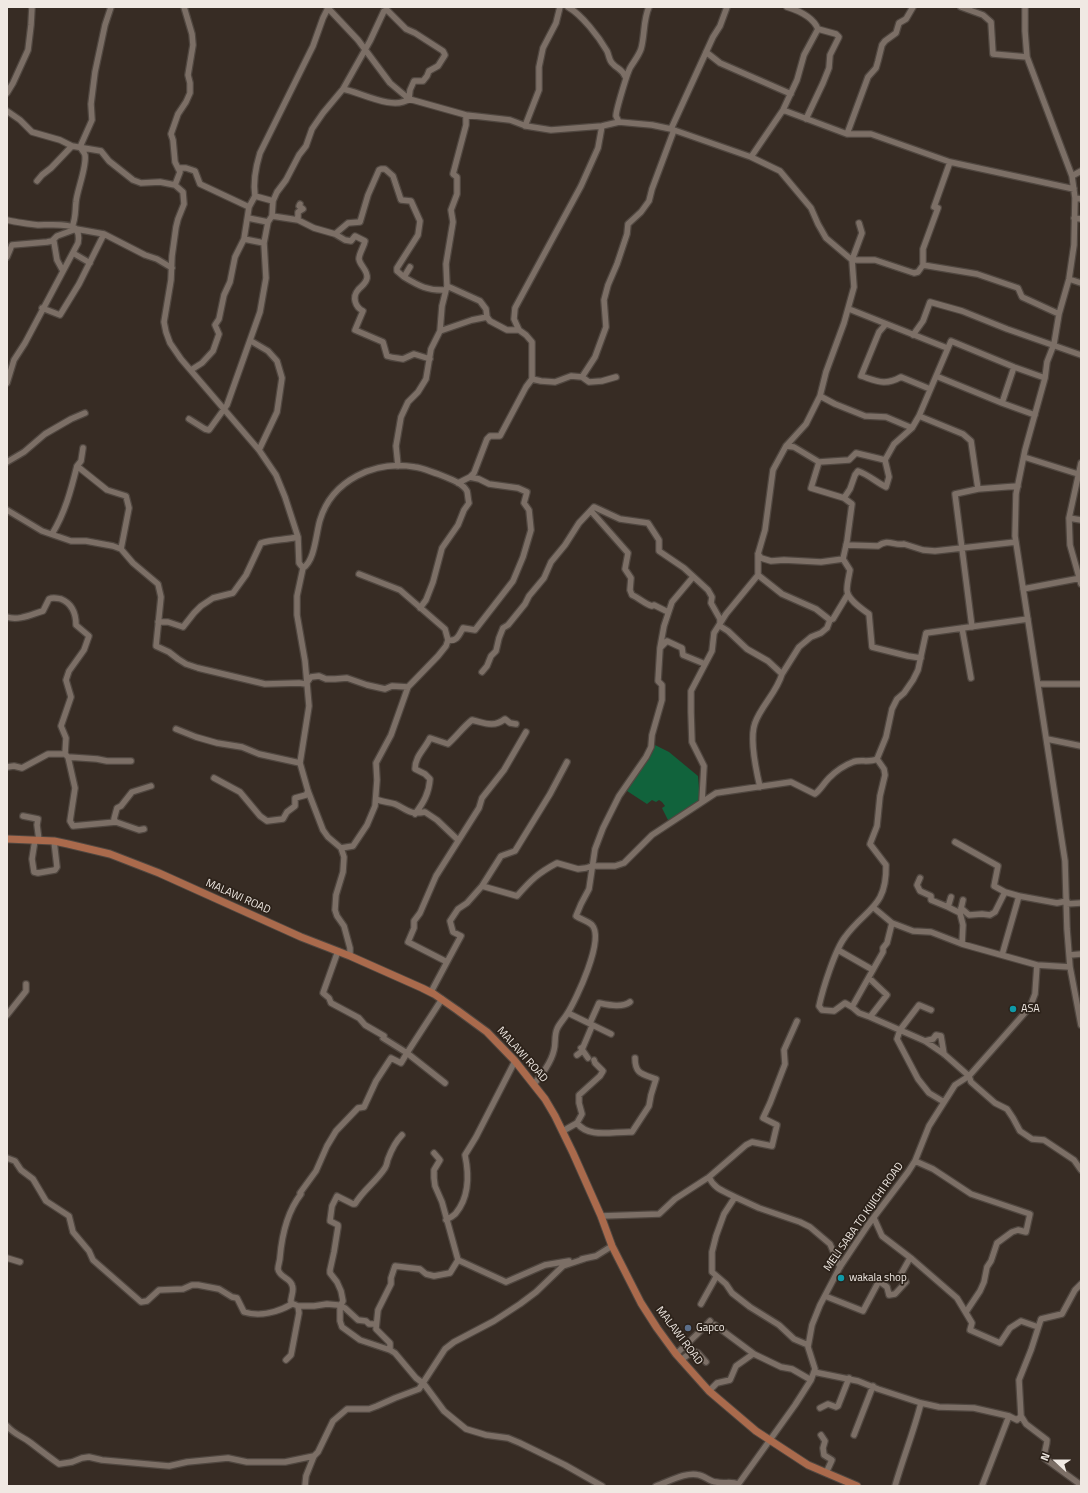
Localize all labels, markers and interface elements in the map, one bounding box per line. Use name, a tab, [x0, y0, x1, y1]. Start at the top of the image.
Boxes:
street label: MALAWI ROAD	[203, 877, 273, 917]
place label: ASA	[1021, 1002, 1040, 1016]
marker: ASA	[1008, 1004, 1018, 1014]
street label: MALAWI ROAD	[494, 1025, 550, 1085]
street label: MELI SABA TO KIJICHI ROAD	[821, 1160, 907, 1274]
place label: wakala shop	[849, 1271, 907, 1285]
marker: wakala shop	[836, 1273, 846, 1283]
street label: MALAWI ROAD	[653, 1304, 705, 1368]
place label: Gapco	[696, 1321, 725, 1335]
marker: Gapco	[683, 1323, 693, 1333]
north arrow	[1036, 1441, 1076, 1481]
text: N	[1036, 1450, 1054, 1463]

